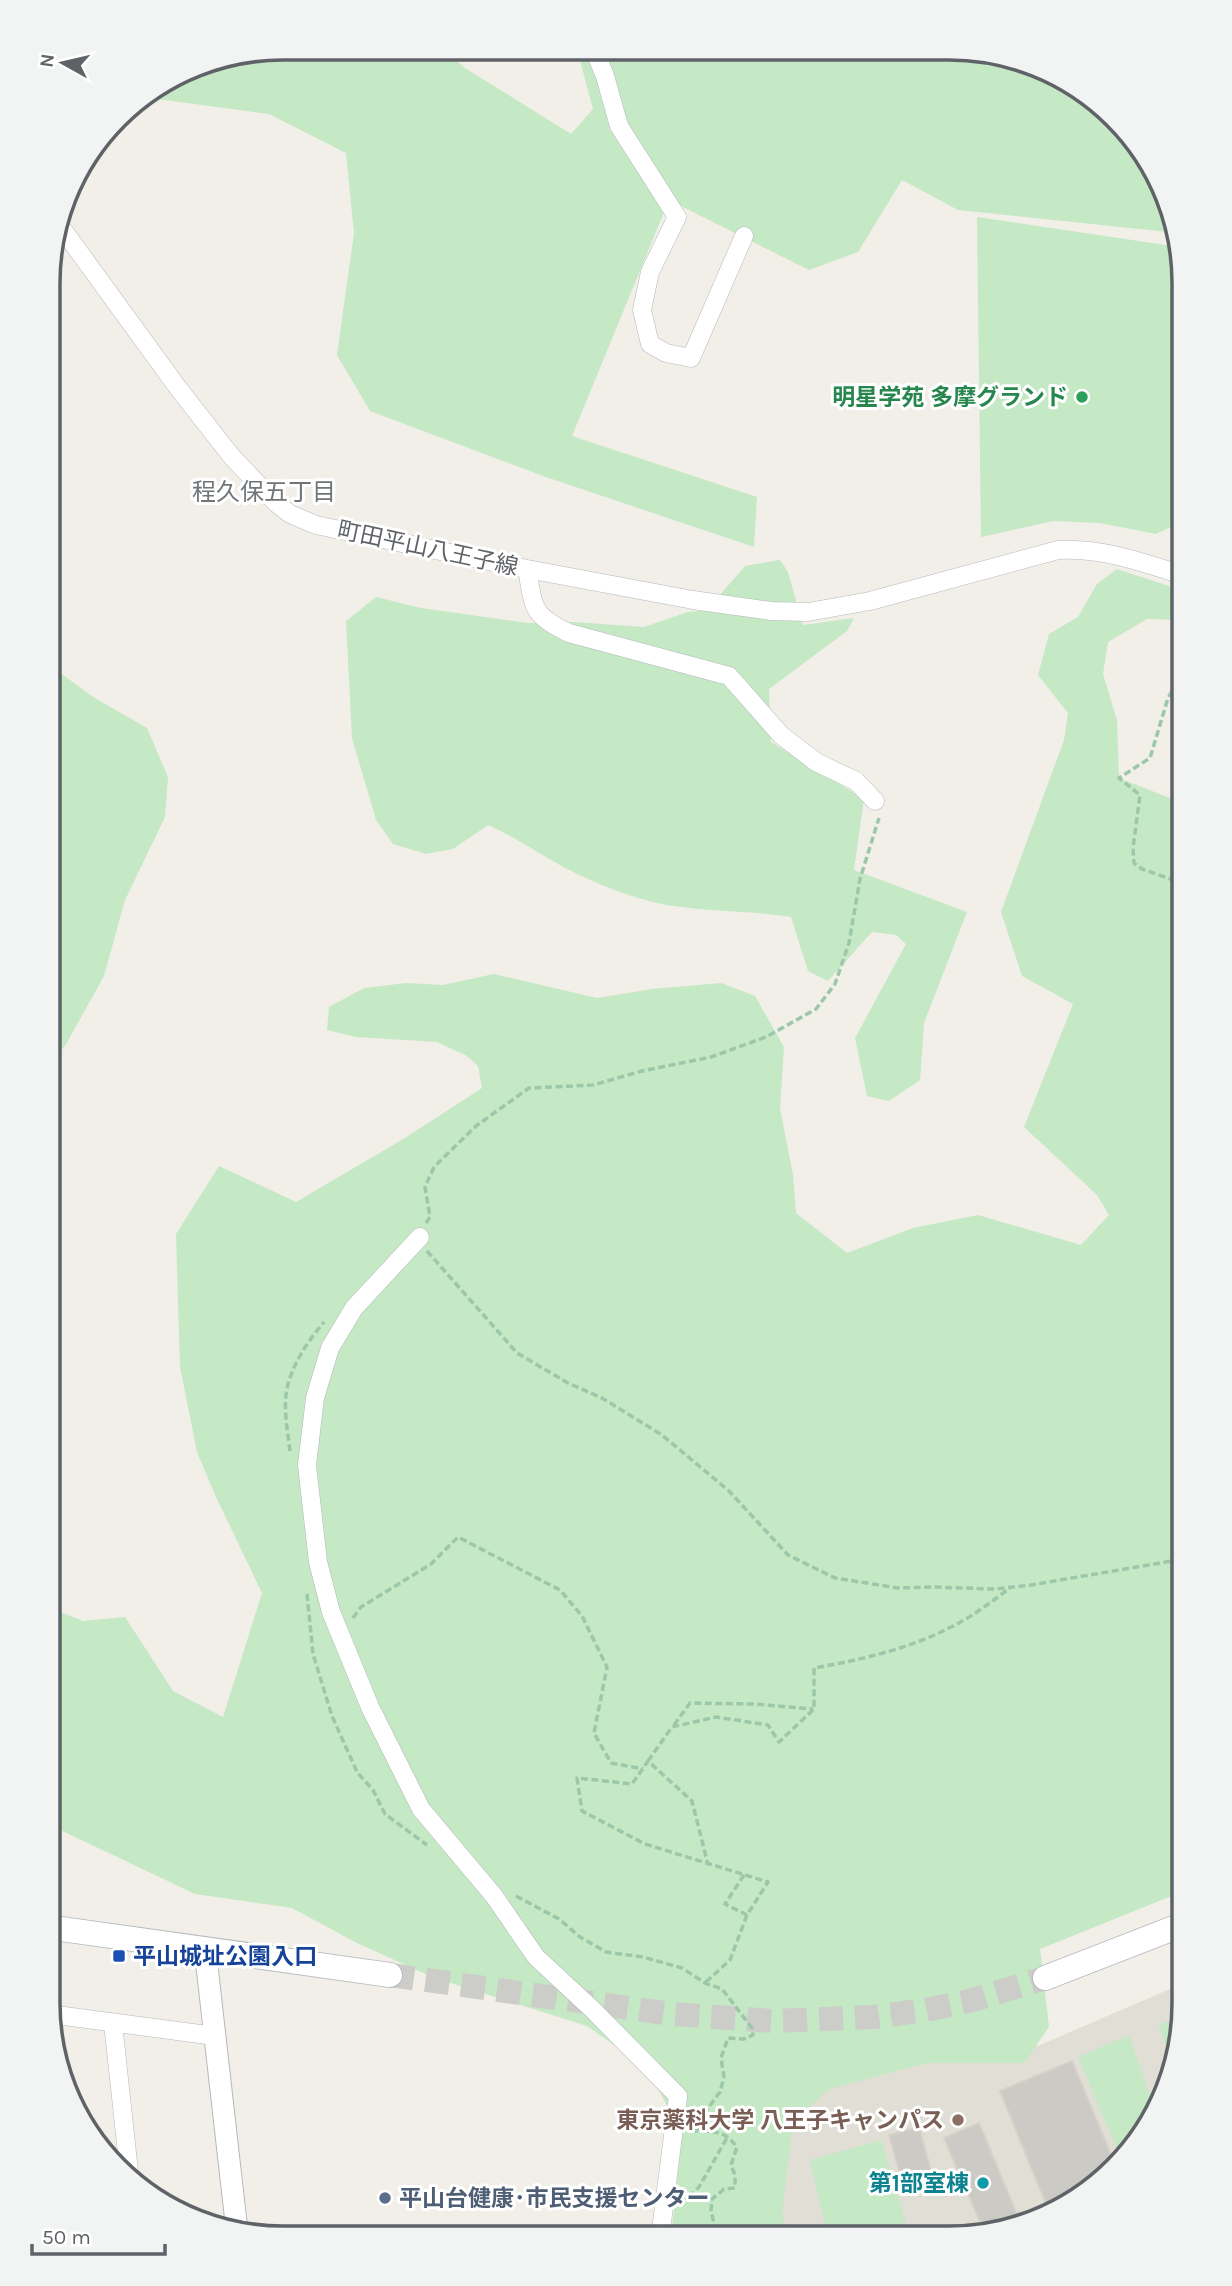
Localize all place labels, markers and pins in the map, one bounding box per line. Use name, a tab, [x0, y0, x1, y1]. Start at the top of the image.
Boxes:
place label: 明星学苑 多摩グランド	[832, 384, 1068, 411]
marker: 明星学苑 多摩グランド	[1074, 389, 1090, 405]
place label: 平山城址公園入口	[133, 1943, 317, 1970]
marker: 平山城址公園入口	[111, 1948, 127, 1964]
place label: 東京薬科大学 八王子キャンパス	[616, 2107, 944, 2134]
marker: 東京薬科大学 八王子キャンパス	[950, 2112, 966, 2128]
place label: 第1部室棟	[869, 2170, 969, 2197]
marker: 第1部室棟	[975, 2175, 991, 2191]
place label: 平山台健康･市民支援センター	[399, 2185, 710, 2212]
marker: 平山台健康･市民支援センター	[377, 2190, 393, 2206]

